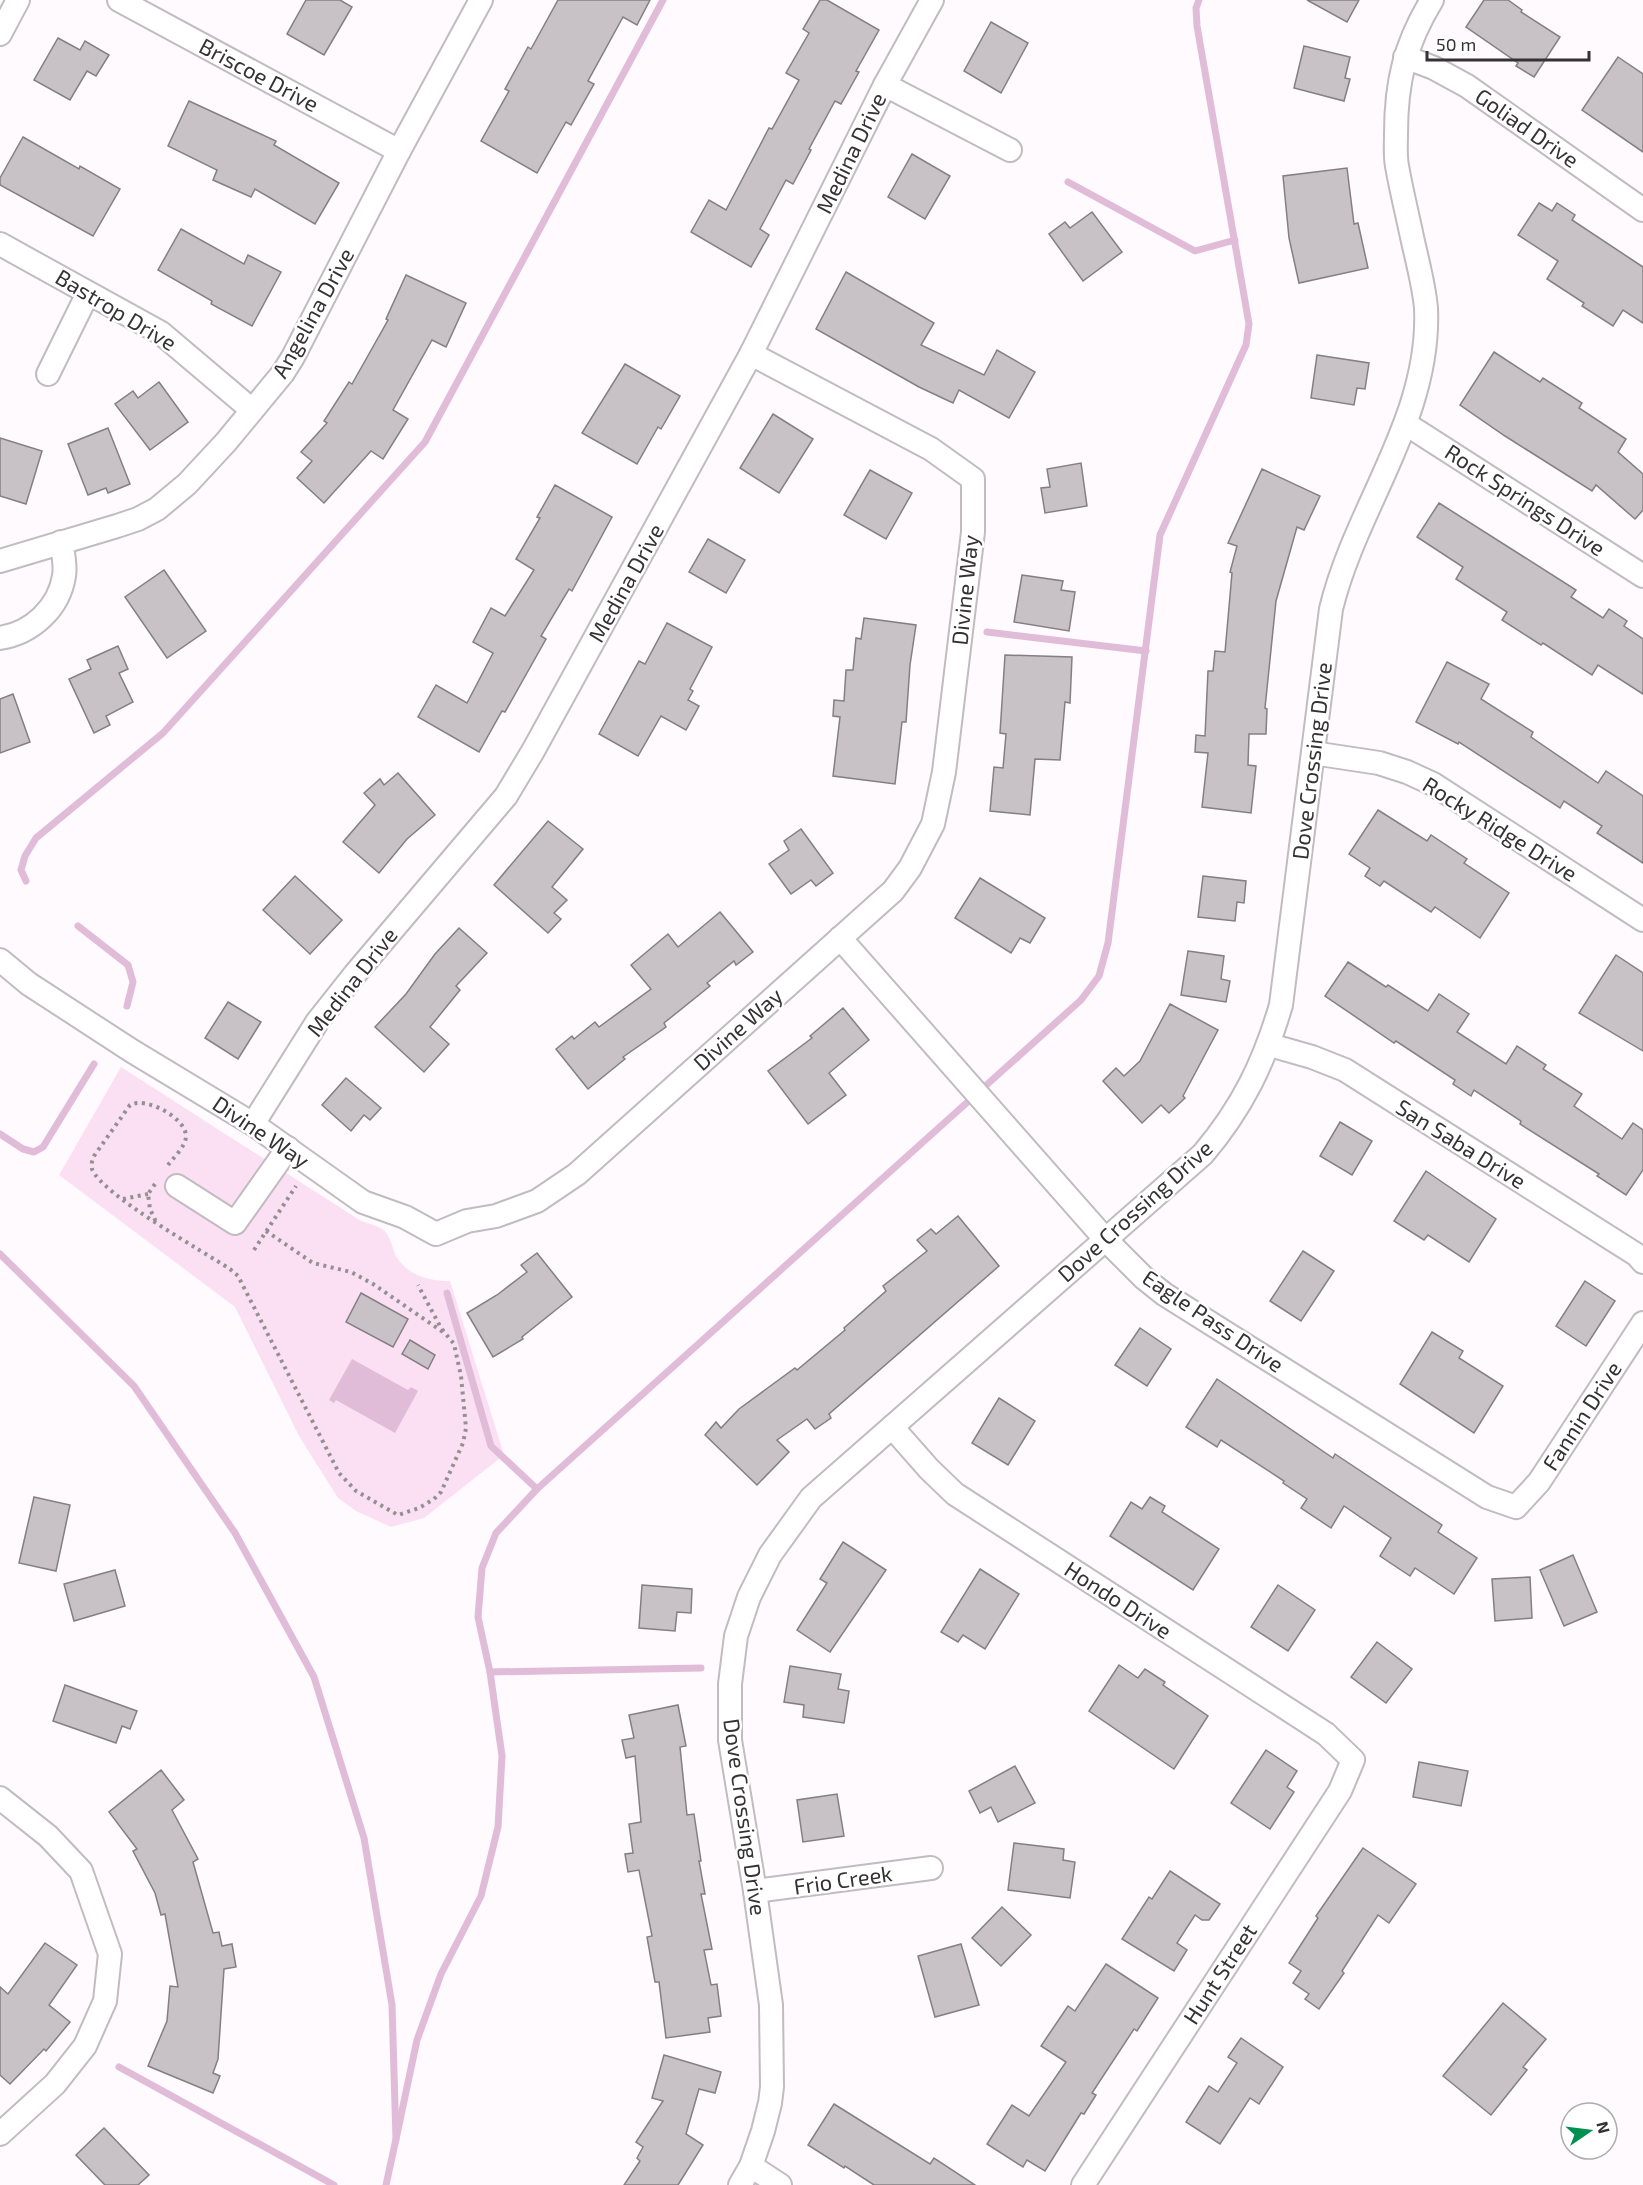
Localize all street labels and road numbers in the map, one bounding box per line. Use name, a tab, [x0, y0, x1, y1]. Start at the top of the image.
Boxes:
street label: Briscoe Drive	[195, 32, 323, 116]
street label: Goliad Drive	[1471, 82, 1584, 172]
street label: Medina Drive	[810, 88, 891, 217]
street label: Angelina Drive	[266, 243, 359, 382]
street label: Bastrop Drive	[51, 263, 182, 355]
street label: Rock Springs Drive	[1441, 438, 1610, 561]
street label: Medina Drive	[582, 519, 668, 646]
street label: Divine Way	[945, 533, 983, 646]
street label: Dove Crossing Drive	[1286, 661, 1336, 861]
street label: Rocky Ridge Drive	[1419, 770, 1582, 886]
street label: Medina Drive	[301, 922, 402, 1041]
street label: Divine Way	[687, 981, 787, 1075]
street label: Divine Way	[208, 1089, 315, 1173]
street label: San Saba Drive	[1392, 1093, 1531, 1193]
street label: Dove Crossing Drive	[1052, 1134, 1217, 1286]
street label: Eagle Pass Drive	[1138, 1263, 1289, 1377]
street label: Fannin Drive	[1536, 1356, 1626, 1475]
street label: Hondo Drive	[1060, 1555, 1177, 1643]
street label: Dove Crossing Drive	[719, 1717, 773, 1917]
street label: Frio Creek	[792, 1859, 894, 1899]
street label: Hunt Street	[1177, 1918, 1261, 2029]

